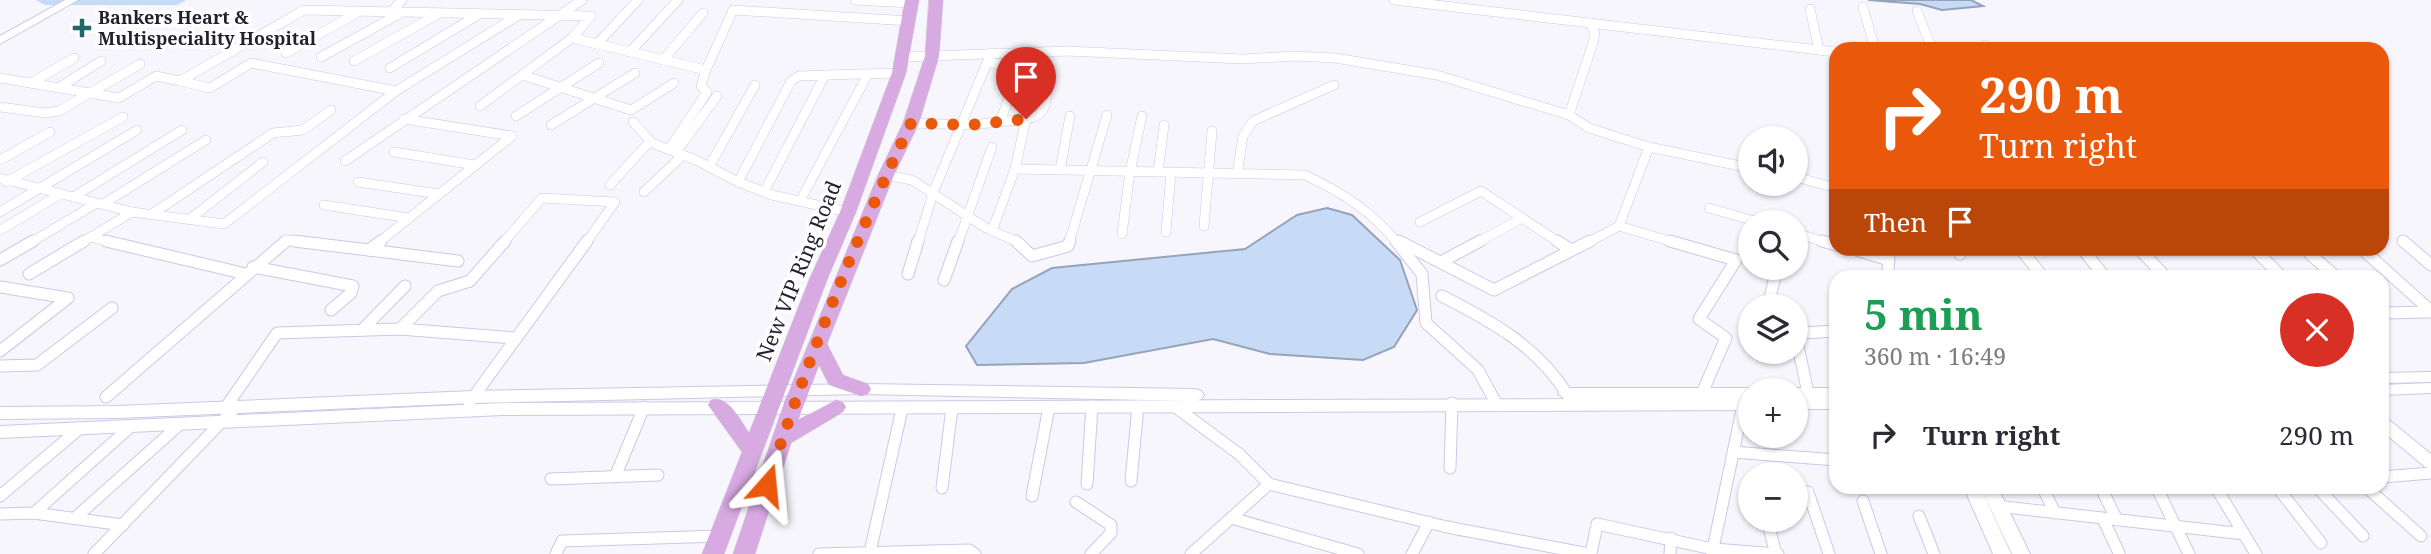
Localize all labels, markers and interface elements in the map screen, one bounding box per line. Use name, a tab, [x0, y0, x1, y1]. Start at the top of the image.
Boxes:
place label: Bankers Heart & Multispeciality Hospital	[98, 5, 317, 50]
marker: Bankers Heart & Multispeciality Hospital	[72, 18, 92, 38]
pin	[996, 47, 1056, 119]
icon: arrive	[1007, 58, 1045, 96]
text: 290 m	[1979, 61, 2123, 127]
icon: right	[1864, 70, 1955, 161]
text: Turn right	[1979, 124, 2137, 167]
map controls	[1738, 126, 1808, 532]
button: sound	[1738, 126, 1808, 196]
street label: New VIP Ring Road	[749, 176, 847, 365]
icon: arrive	[1941, 203, 1979, 241]
text: Then	[1864, 204, 1927, 240]
button: search	[1738, 210, 1808, 280]
text: 5 min	[1864, 285, 1983, 342]
button: close	[2280, 293, 2354, 367]
button: layers	[1738, 294, 1808, 364]
text: 360 m · 16:49	[1864, 340, 2006, 372]
button: +	[1738, 378, 1808, 448]
icon: right	[1864, 416, 1902, 454]
text: Turn right	[1923, 417, 2060, 453]
text: 290 m	[2279, 417, 2354, 453]
position arrow	[730, 448, 804, 522]
button: −	[1738, 462, 1808, 532]

